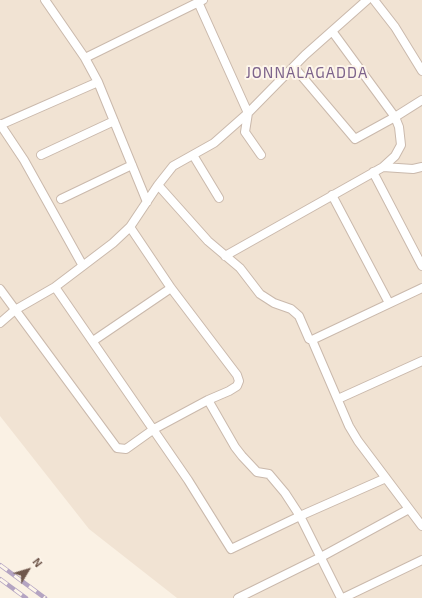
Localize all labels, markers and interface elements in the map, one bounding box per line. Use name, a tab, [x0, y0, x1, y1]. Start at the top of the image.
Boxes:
district label: JONNALAGADDA	[246, 64, 368, 82]
north arrow	[8, 550, 48, 590]
text: N	[30, 555, 45, 569]

